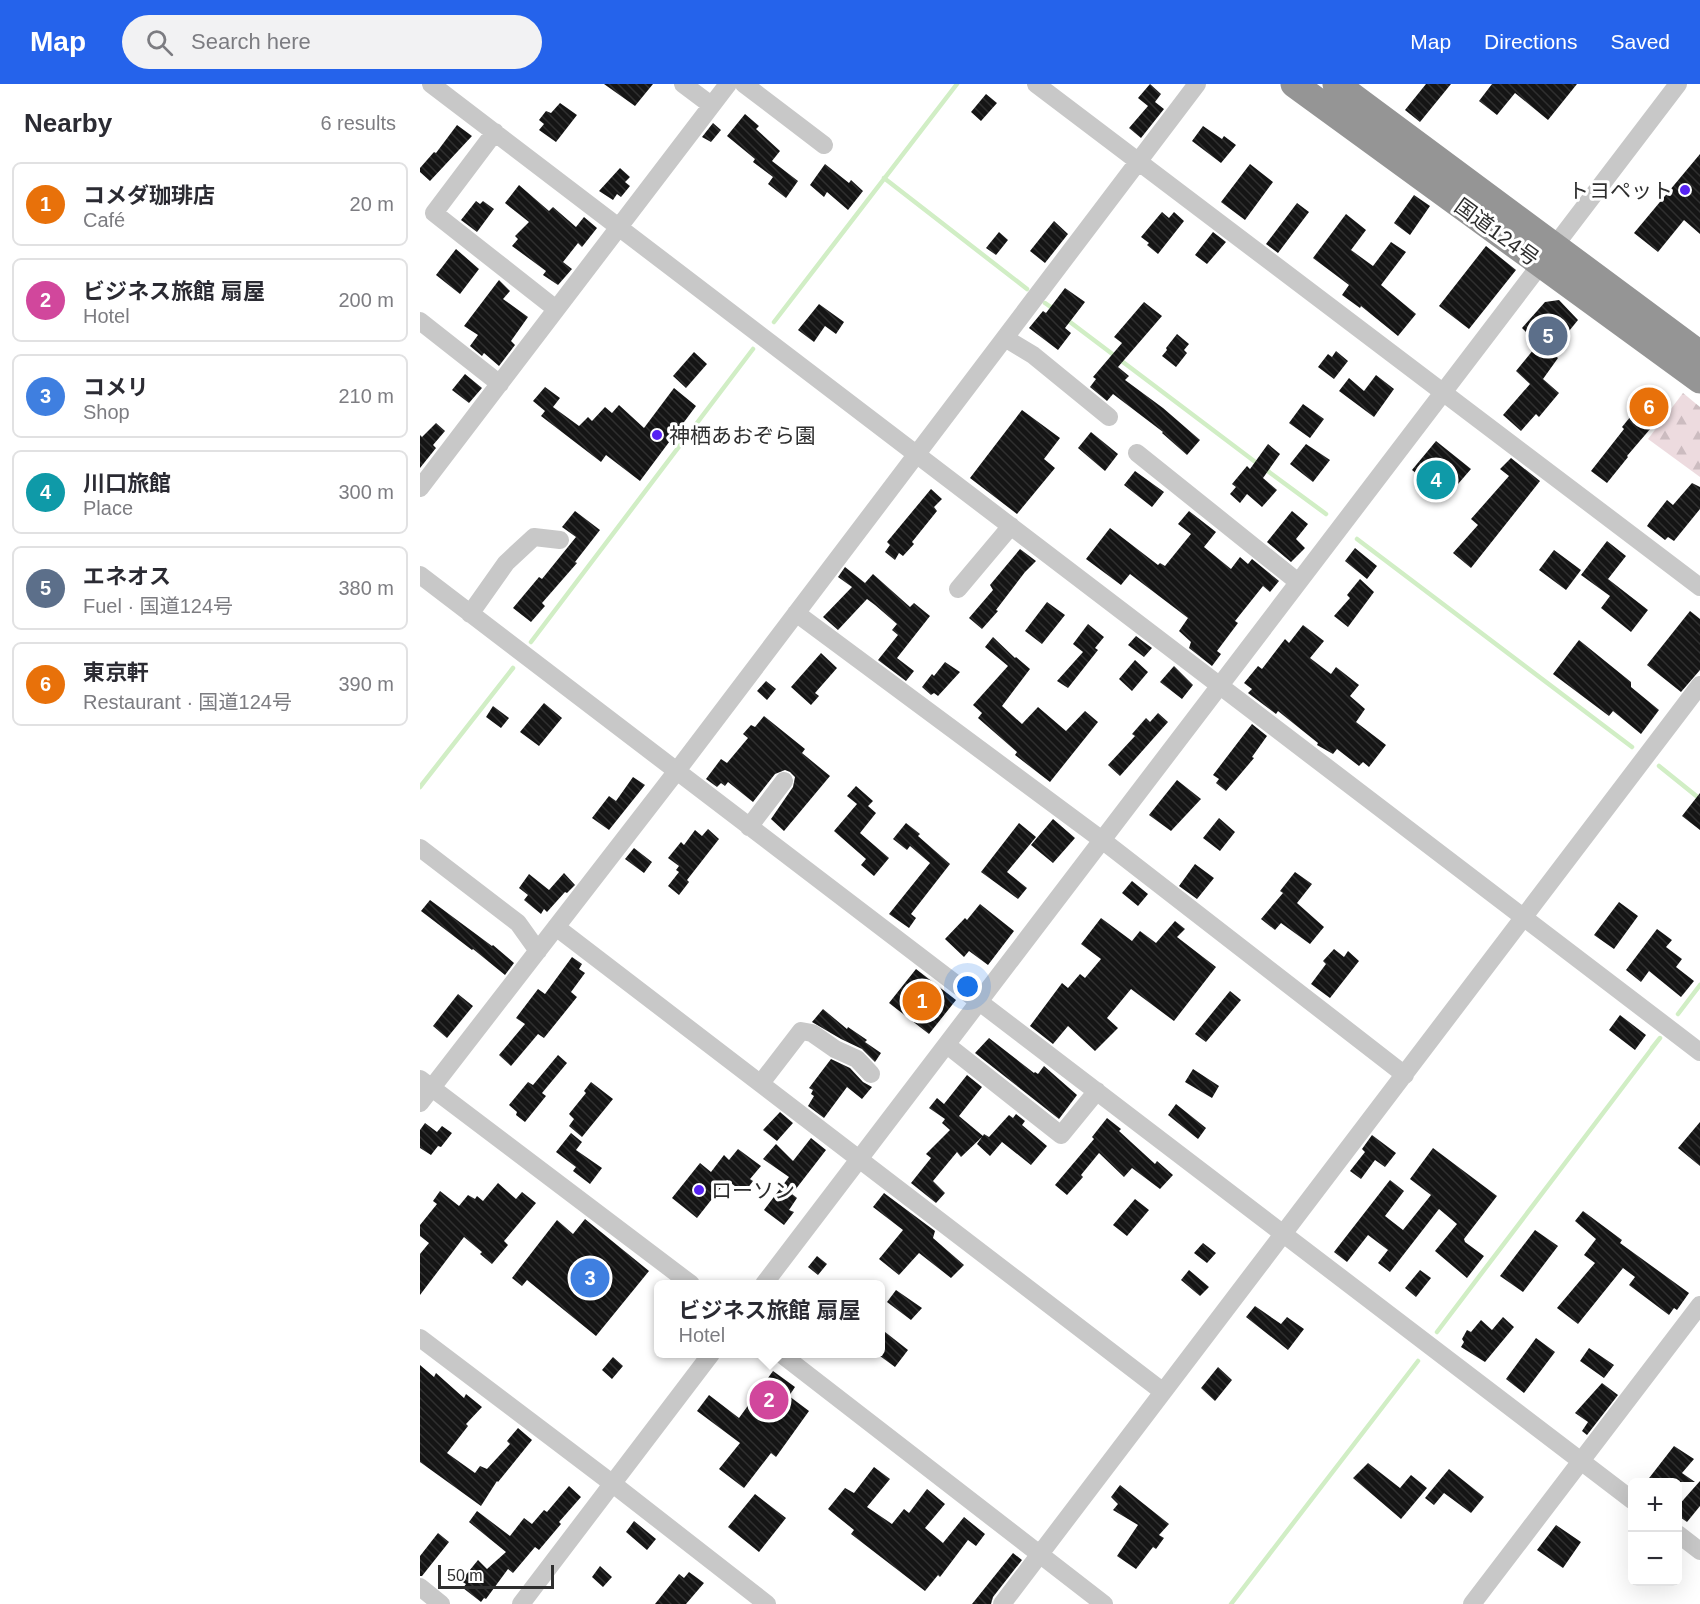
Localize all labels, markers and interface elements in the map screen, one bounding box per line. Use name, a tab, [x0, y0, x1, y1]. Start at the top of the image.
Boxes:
search box	[122, 15, 542, 69]
text: Map	[30, 26, 86, 57]
icon: search	[143, 26, 176, 59]
text: Search here	[191, 29, 311, 54]
text: Map	[1410, 30, 1451, 53]
text: Directions	[1484, 30, 1577, 53]
text: Saved	[1610, 30, 1670, 53]
text: Nearby	[24, 108, 112, 138]
text: 6 results	[320, 112, 396, 134]
place label: トヨペット	[1568, 179, 1673, 202]
text: コメダ珈琲店	[83, 183, 215, 208]
marker: トヨペット	[1678, 183, 1692, 197]
text: 1	[40, 193, 51, 215]
text: 20 m	[350, 193, 394, 215]
street label: 国道124号	[1451, 194, 1543, 270]
text: Café	[83, 209, 125, 231]
text: ビジネス旅館 扇屋	[83, 279, 265, 304]
text: 2	[40, 289, 51, 311]
text: 200 m	[338, 289, 394, 311]
text: Hotel	[83, 305, 130, 327]
pin: 5	[1528, 314, 1568, 358]
text: コメリ	[83, 375, 149, 400]
pin: 6	[1630, 384, 1668, 430]
text: 3	[40, 385, 51, 407]
text: 210 m	[338, 385, 394, 407]
text: Shop	[83, 401, 130, 423]
place label: 神栖あおぞら園	[669, 424, 816, 447]
marker: 神栖あおぞら園	[650, 428, 664, 442]
pin: 4	[1416, 458, 1456, 502]
text: 川口旅館	[83, 471, 171, 496]
text: 4	[40, 481, 51, 503]
text: 300 m	[338, 481, 394, 503]
text: Place	[83, 497, 133, 519]
text: エネオス	[83, 564, 171, 589]
text: 5	[40, 577, 51, 599]
text: 380 m	[338, 577, 394, 599]
text: Fuel · 国道124号	[83, 595, 233, 617]
text: 東京軒	[83, 660, 149, 685]
text: 6	[40, 673, 51, 695]
text: 390 m	[338, 673, 394, 695]
text: Restaurant · 国道124号	[83, 691, 292, 713]
your location	[953, 972, 982, 1001]
pin: 1	[902, 978, 942, 1024]
place label: ローソン	[711, 1179, 795, 1202]
marker: ローソン	[692, 1183, 706, 1197]
pin: 3	[570, 1256, 610, 1300]
popup	[654, 1280, 885, 1358]
text: ビジネス旅館 扇屋	[678, 1298, 861, 1323]
text: Hotel	[678, 1324, 725, 1346]
pin: 2	[750, 1378, 788, 1422]
map controls	[1628, 1478, 1682, 1586]
button: +	[1628, 1478, 1682, 1532]
button: −	[1628, 1532, 1682, 1586]
scale bar	[438, 1562, 554, 1590]
text: 50 m	[447, 1567, 483, 1584]

